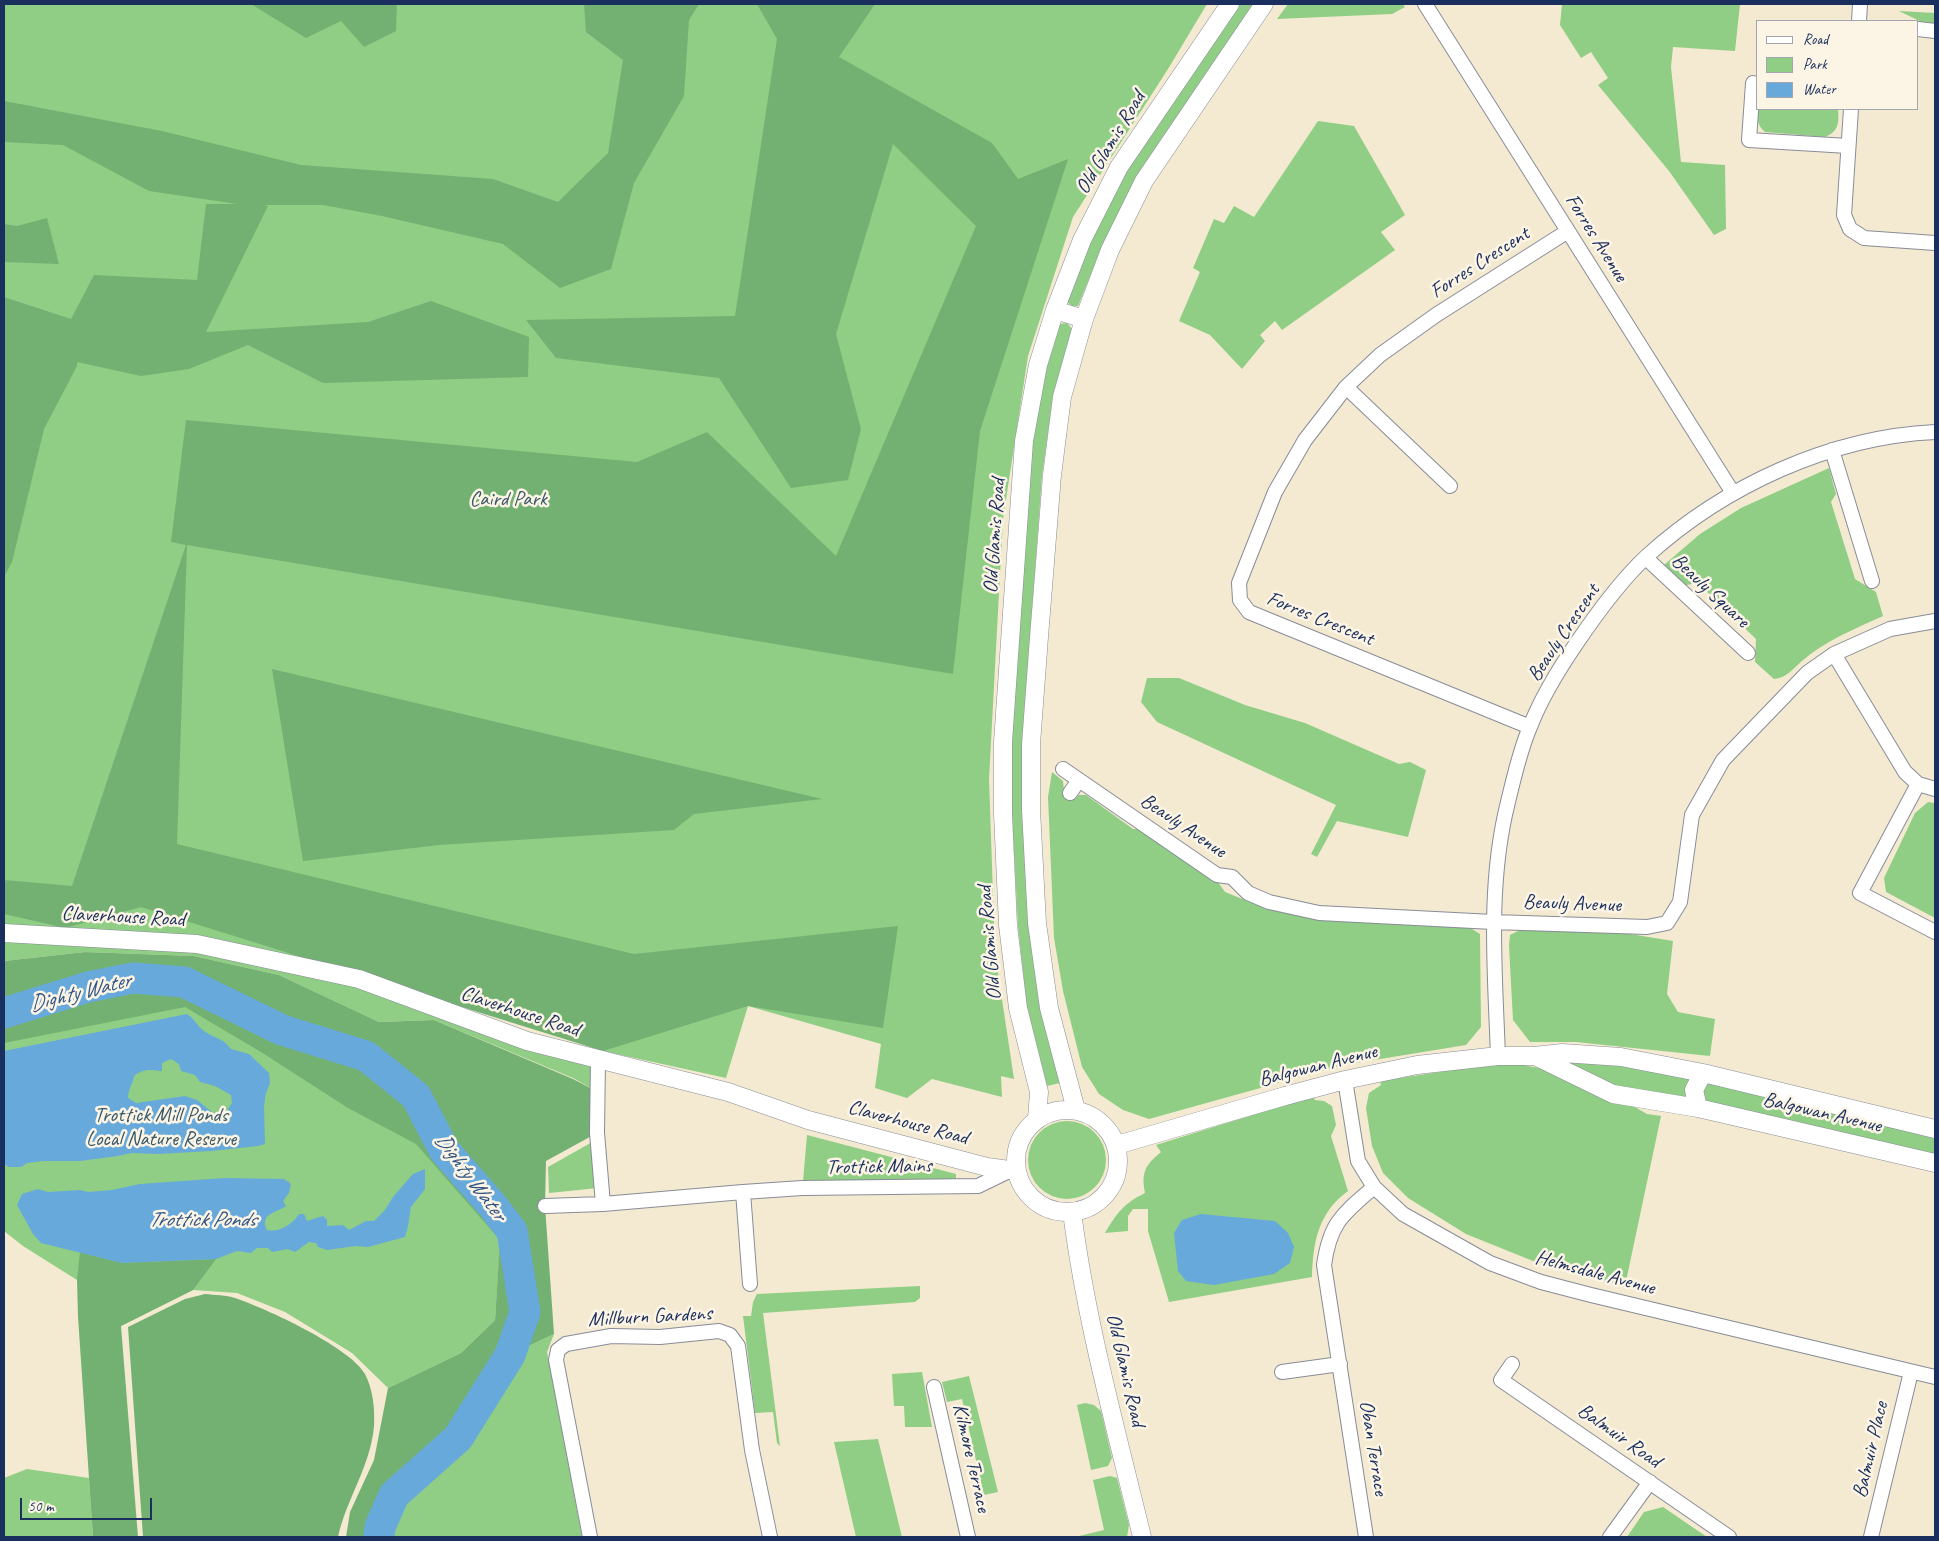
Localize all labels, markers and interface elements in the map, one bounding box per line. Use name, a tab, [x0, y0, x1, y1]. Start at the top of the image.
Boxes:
legend	[1756, 20, 1919, 110]
text: Road	[1803, 30, 1828, 49]
text: Park	[1803, 55, 1827, 74]
text: Water	[1803, 80, 1836, 99]
street label: Old Glamis Road	[1071, 87, 1151, 199]
street label: Forres Avenue	[1559, 189, 1633, 287]
street label: Forres Crescent	[1426, 222, 1534, 304]
street label: Old Glamis Road	[978, 478, 1012, 594]
park label: Caird Park	[469, 486, 547, 512]
street label: Beauly Square	[1666, 548, 1754, 634]
street label: Beauly Crescent	[1522, 579, 1606, 687]
street label: Forres Crescent	[1263, 586, 1377, 652]
street label: Beauly Avenue	[1135, 788, 1231, 864]
street label: Old Glamis Road	[972, 885, 1008, 1001]
street label: Beauly Avenue	[1523, 890, 1621, 918]
street label: Claverhouse Road	[61, 901, 185, 933]
water label: Dighty Water	[27, 968, 133, 1018]
street label: Claverhouse Road	[458, 981, 582, 1043]
street label: Balgowan Avenue	[1256, 1039, 1380, 1093]
street label: Balgowan Avenue	[1760, 1087, 1884, 1139]
street label: Claverhouse Road	[845, 1095, 971, 1151]
park label: Trottick Mill Ponds Local Nature Reserve	[86, 1102, 236, 1152]
water label: Dighty Water	[429, 1128, 511, 1226]
street label: Trottick Mains	[826, 1153, 932, 1181]
water label: Trottick Ponds	[148, 1207, 256, 1233]
street label: Helmsdale Avenue	[1532, 1245, 1658, 1301]
street label: Millburn Gardens	[587, 1301, 713, 1333]
street label: Old Glamis Road	[1100, 1311, 1150, 1429]
street label: Balmuir Road	[1572, 1398, 1666, 1474]
street label: Oban Terrace	[1353, 1399, 1393, 1497]
street label: Balmuir Place	[1848, 1400, 1894, 1500]
street label: Kilmore Terrace	[946, 1401, 996, 1515]
scale bar	[22, 1488, 155, 1520]
text: 50 m	[28, 1497, 54, 1516]

